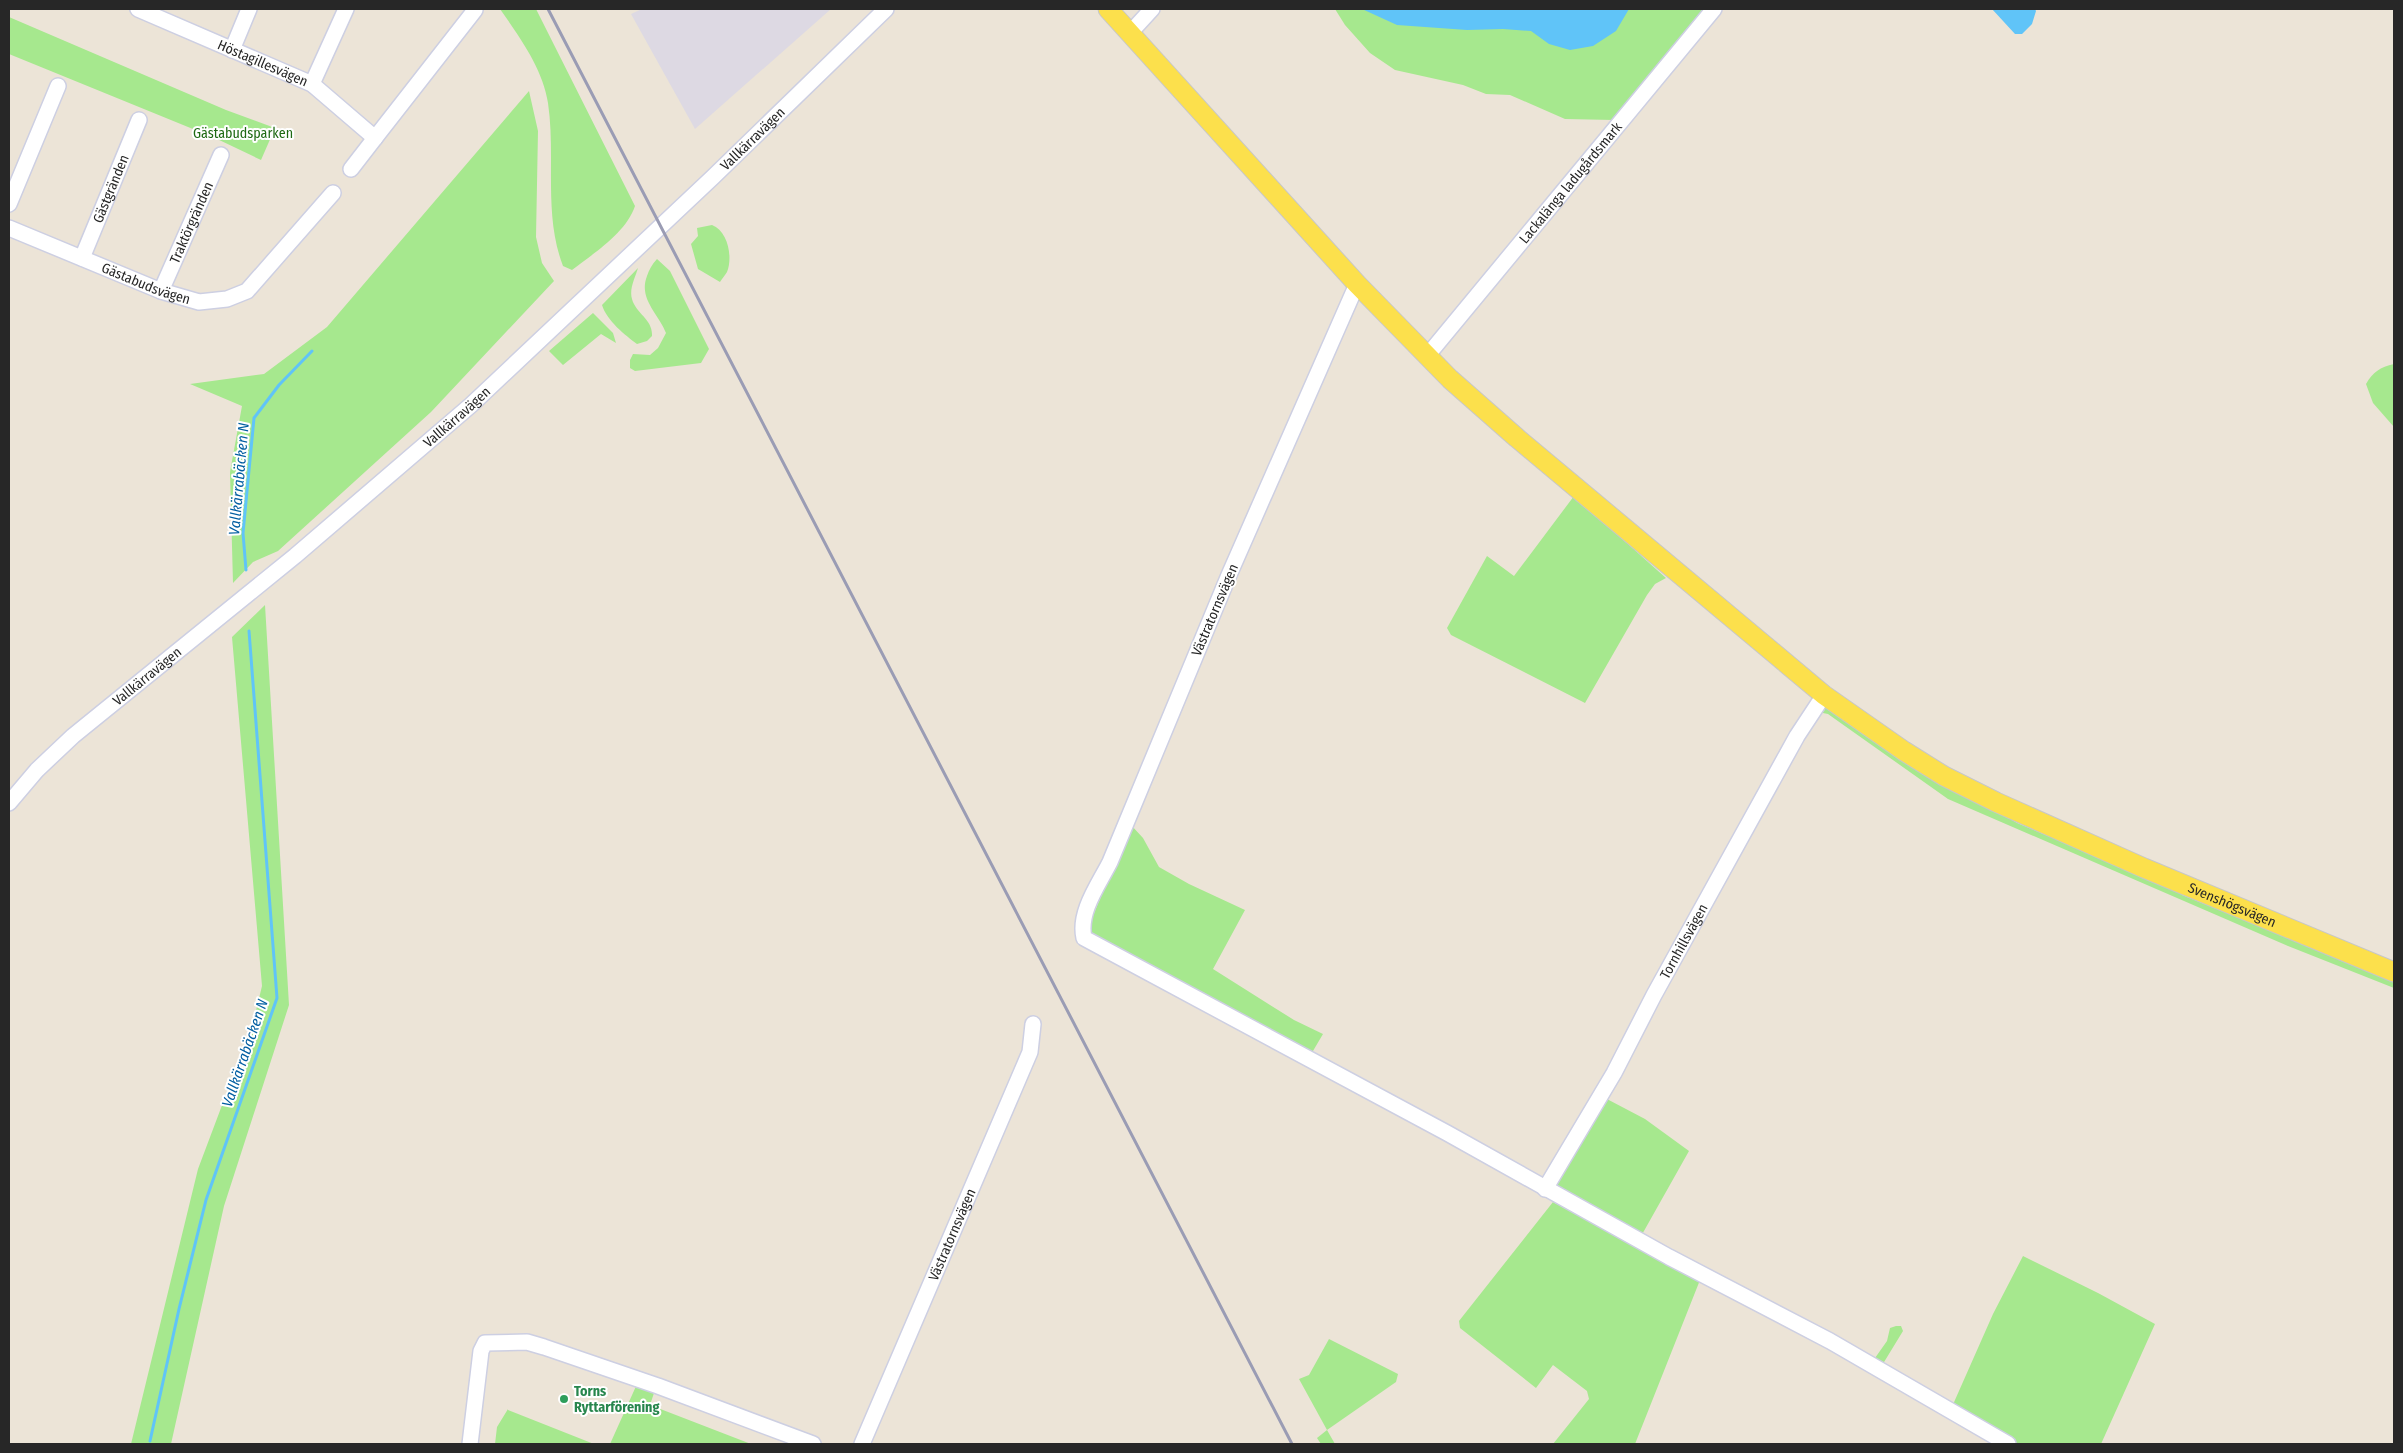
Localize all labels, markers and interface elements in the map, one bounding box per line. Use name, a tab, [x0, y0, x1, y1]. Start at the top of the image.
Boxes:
street label: Höstagillesvägen	[215, 36, 311, 90]
street label: Vallkärravägen	[717, 104, 788, 174]
street label: Lackalänga ladugårdsmark	[1515, 118, 1626, 247]
park label: Gästabudsparken	[193, 125, 293, 142]
street label: Gästgränden	[89, 152, 132, 225]
street label: Traktörgränden	[166, 179, 217, 266]
street label: Gästabudsvägen	[99, 259, 192, 308]
street label: Vallkärravägen	[420, 383, 494, 451]
water label: Vallkärrabäcken N	[225, 422, 253, 536]
street label: Västratornsvägen	[1188, 561, 1242, 659]
street label: Vallkärravägen	[109, 643, 185, 709]
street label: Svenshögsvägen	[2186, 879, 2279, 931]
street label: Tornhillsvägen	[1656, 901, 1711, 982]
water label: Vallkärrabäcken N	[218, 997, 272, 1109]
street label: Västratornsvägen	[925, 1186, 979, 1283]
place label: Torns Ryttarförening	[574, 1383, 659, 1416]
marker: Torns Ryttarförening	[558, 1393, 570, 1405]

